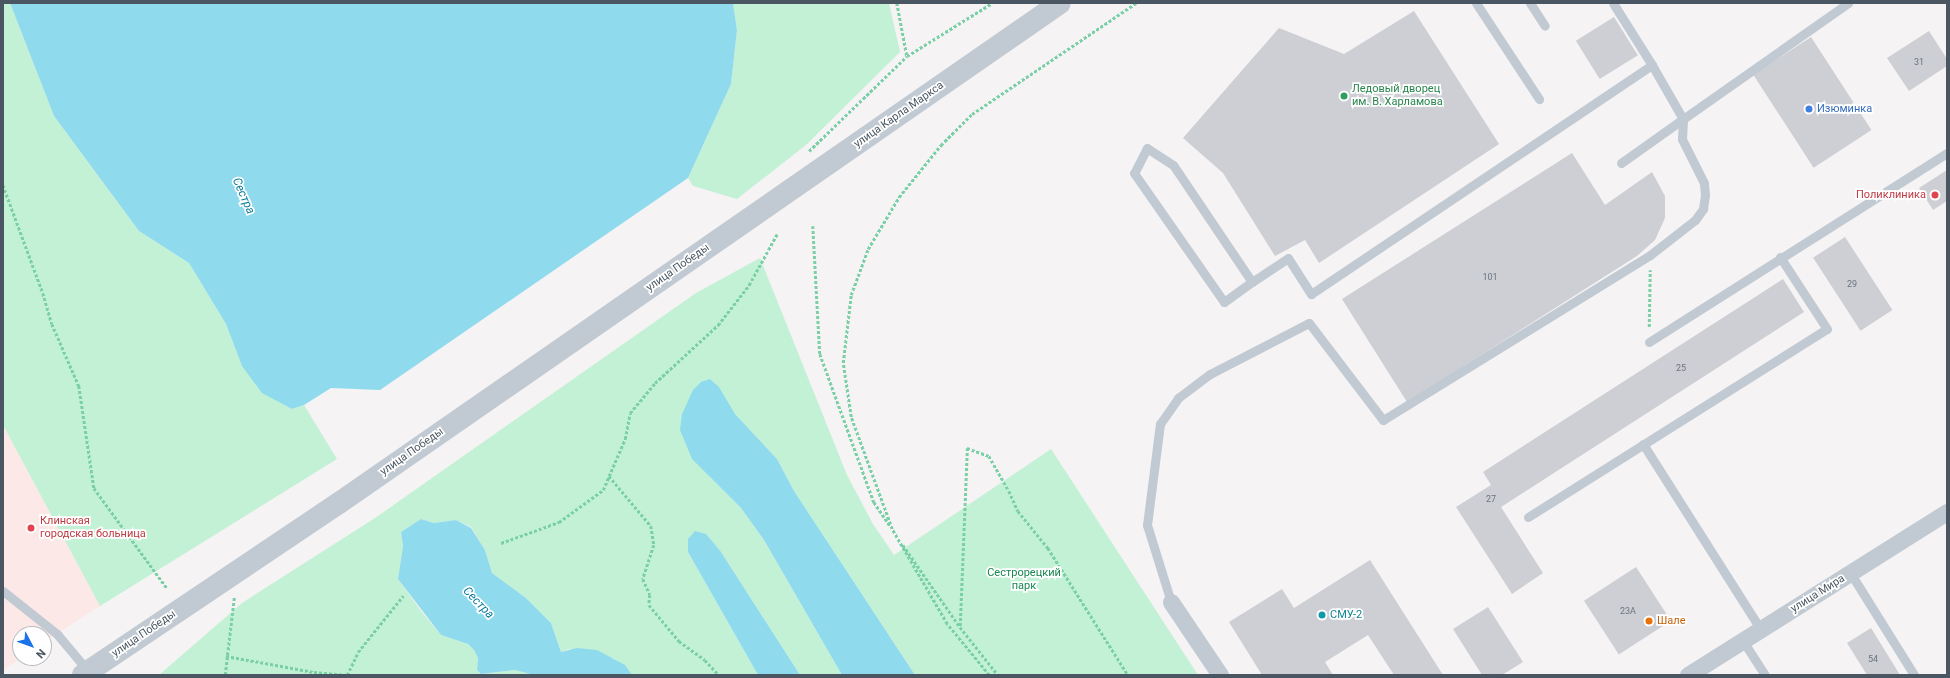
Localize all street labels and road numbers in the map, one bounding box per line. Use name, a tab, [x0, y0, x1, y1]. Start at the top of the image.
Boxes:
street label: улица Карла Маркса	[852, 79, 946, 151]
street label: улица Победы	[644, 241, 712, 295]
street label: улица Победы	[378, 425, 446, 479]
street label: улица Мира	[1789, 572, 1847, 616]
street label: улица Победы	[110, 608, 178, 660]

